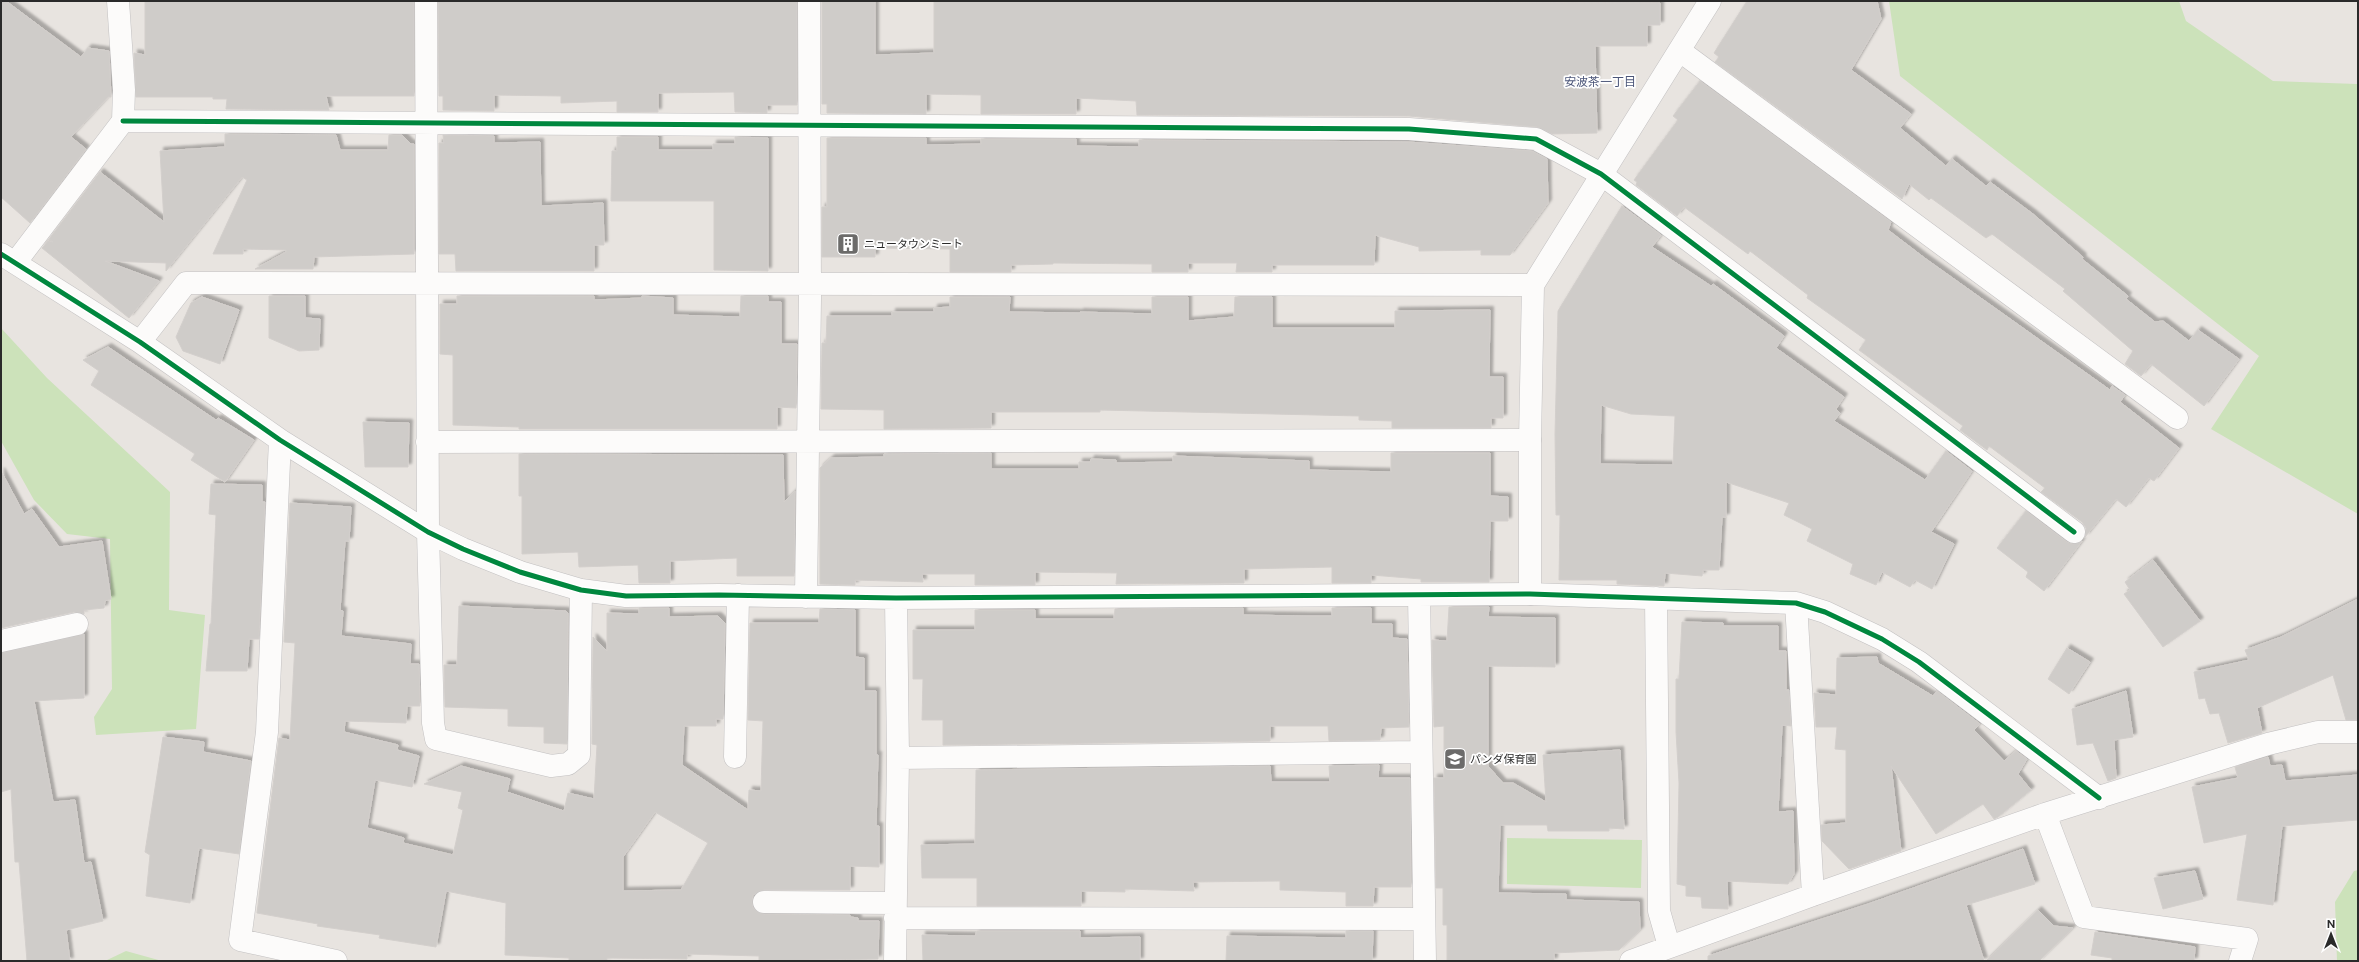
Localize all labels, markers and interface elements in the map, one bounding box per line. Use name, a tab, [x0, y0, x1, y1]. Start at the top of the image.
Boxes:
district label: 安波茶一丁目	[1564, 75, 1636, 89]
building icon: ニュータウンミート	[835, 231, 861, 257]
place label: ニュータウンミート	[864, 238, 963, 250]
school or university icon: パンダ保育園	[1442, 746, 1468, 772]
place label: パンダ保育園	[1470, 753, 1537, 765]
north arrow	[2311, 914, 2351, 954]
text: N	[2327, 918, 2335, 930]

